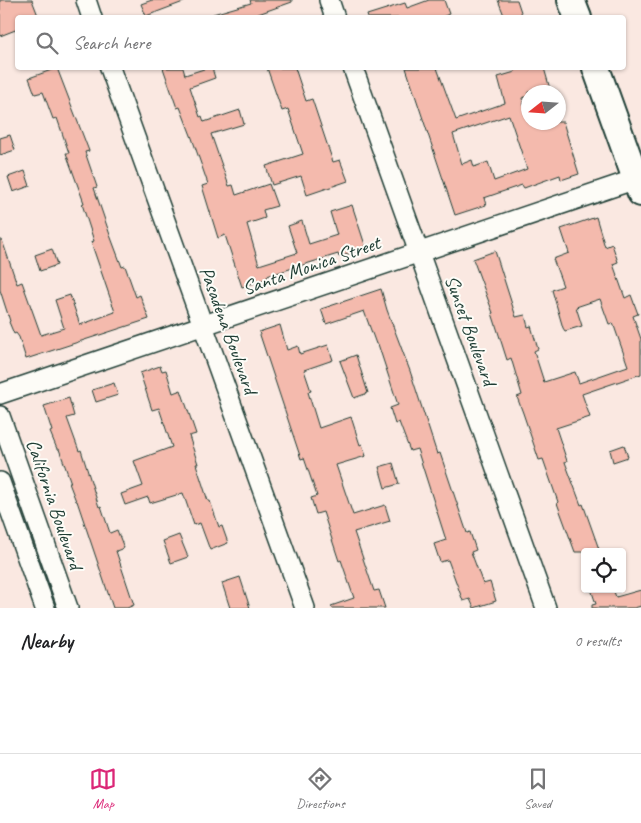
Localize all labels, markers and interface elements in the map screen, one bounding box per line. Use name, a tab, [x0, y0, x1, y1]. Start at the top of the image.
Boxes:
search box	[15, 15, 626, 70]
icon: search	[33, 29, 61, 57]
text: Search here	[73, 31, 150, 55]
north arrow	[521, 85, 566, 130]
street label: Santa Monica Street	[239, 229, 386, 301]
street label: Pasadena Boulevard	[194, 263, 264, 400]
street label: Sunset Boulevard	[439, 272, 503, 392]
street label: California Boulevard	[21, 436, 89, 575]
map controls	[581, 548, 626, 593]
button: locate	[581, 548, 626, 593]
text: Nearby	[20, 628, 73, 654]
text: 0 results	[574, 631, 621, 651]
tab: Map	[89, 765, 117, 812]
tab: Directions	[296, 765, 345, 812]
tab: Saved	[524, 765, 552, 812]

